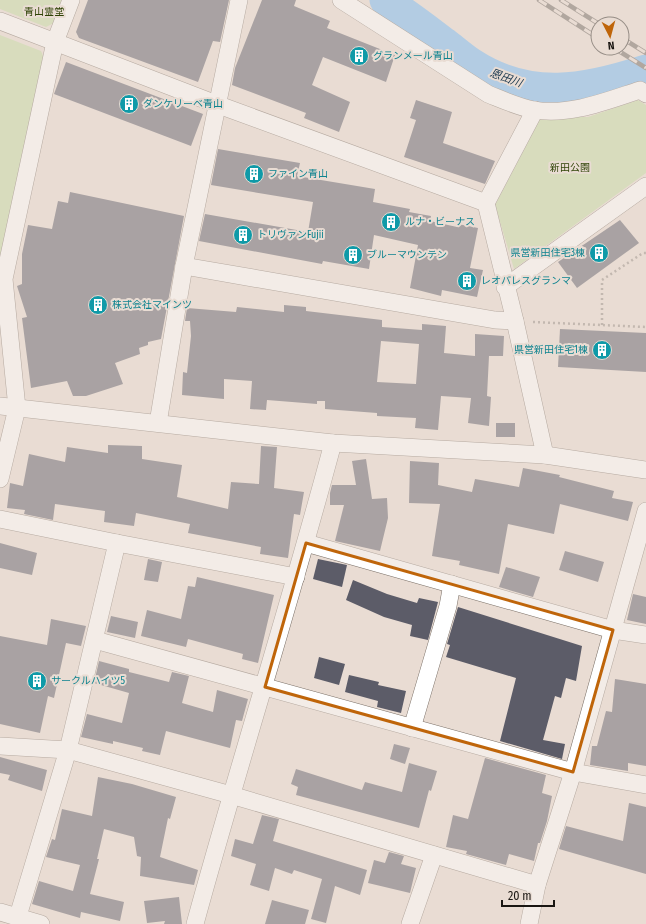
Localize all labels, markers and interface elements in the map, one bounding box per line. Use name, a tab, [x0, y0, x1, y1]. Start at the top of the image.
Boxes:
park label: 青山霊堂	[24, 6, 64, 18]
north arrow	[590, 16, 630, 56]
text: N	[607, 39, 615, 52]
building icon: グランメール青山	[348, 45, 370, 67]
place label: グランメール青山	[373, 50, 453, 62]
water label: 恩田川	[488, 66, 525, 90]
building icon: ダンケリーベ青山	[118, 93, 140, 115]
place label: ダンケリーベ青山	[143, 98, 223, 110]
park label: 新田公園	[550, 162, 590, 174]
building icon: ファイン青山	[243, 163, 265, 185]
place label: ファイン青山	[268, 168, 328, 180]
building icon: ルナ・ビーナス	[380, 211, 402, 233]
place label: ルナ・ビーナス	[405, 216, 475, 228]
building icon: トリヴァンFujii	[232, 224, 254, 246]
place label: トリヴァンFujii	[257, 229, 324, 241]
building icon: 県営新田住宅3棟	[588, 242, 610, 264]
building icon: ブルーマウンテン	[342, 244, 364, 266]
place label: 県営新田住宅3棟	[510, 247, 585, 259]
place label: ブルーマウンテン	[367, 249, 447, 261]
building icon: レオパレスグランマ	[456, 270, 478, 292]
place label: レオパレスグランマ	[481, 275, 571, 287]
building icon: 株式会社マインツ	[87, 294, 109, 316]
place label: 株式会社マインツ	[112, 299, 192, 311]
building icon: 県営新田住宅1棟	[591, 339, 613, 361]
place label: 県営新田住宅1棟	[514, 344, 588, 356]
building icon: サークルハイツ5	[26, 670, 48, 692]
place label: サークルハイツ5	[51, 675, 125, 687]
scale bar	[502, 882, 554, 908]
text: 20 m	[508, 889, 532, 903]

